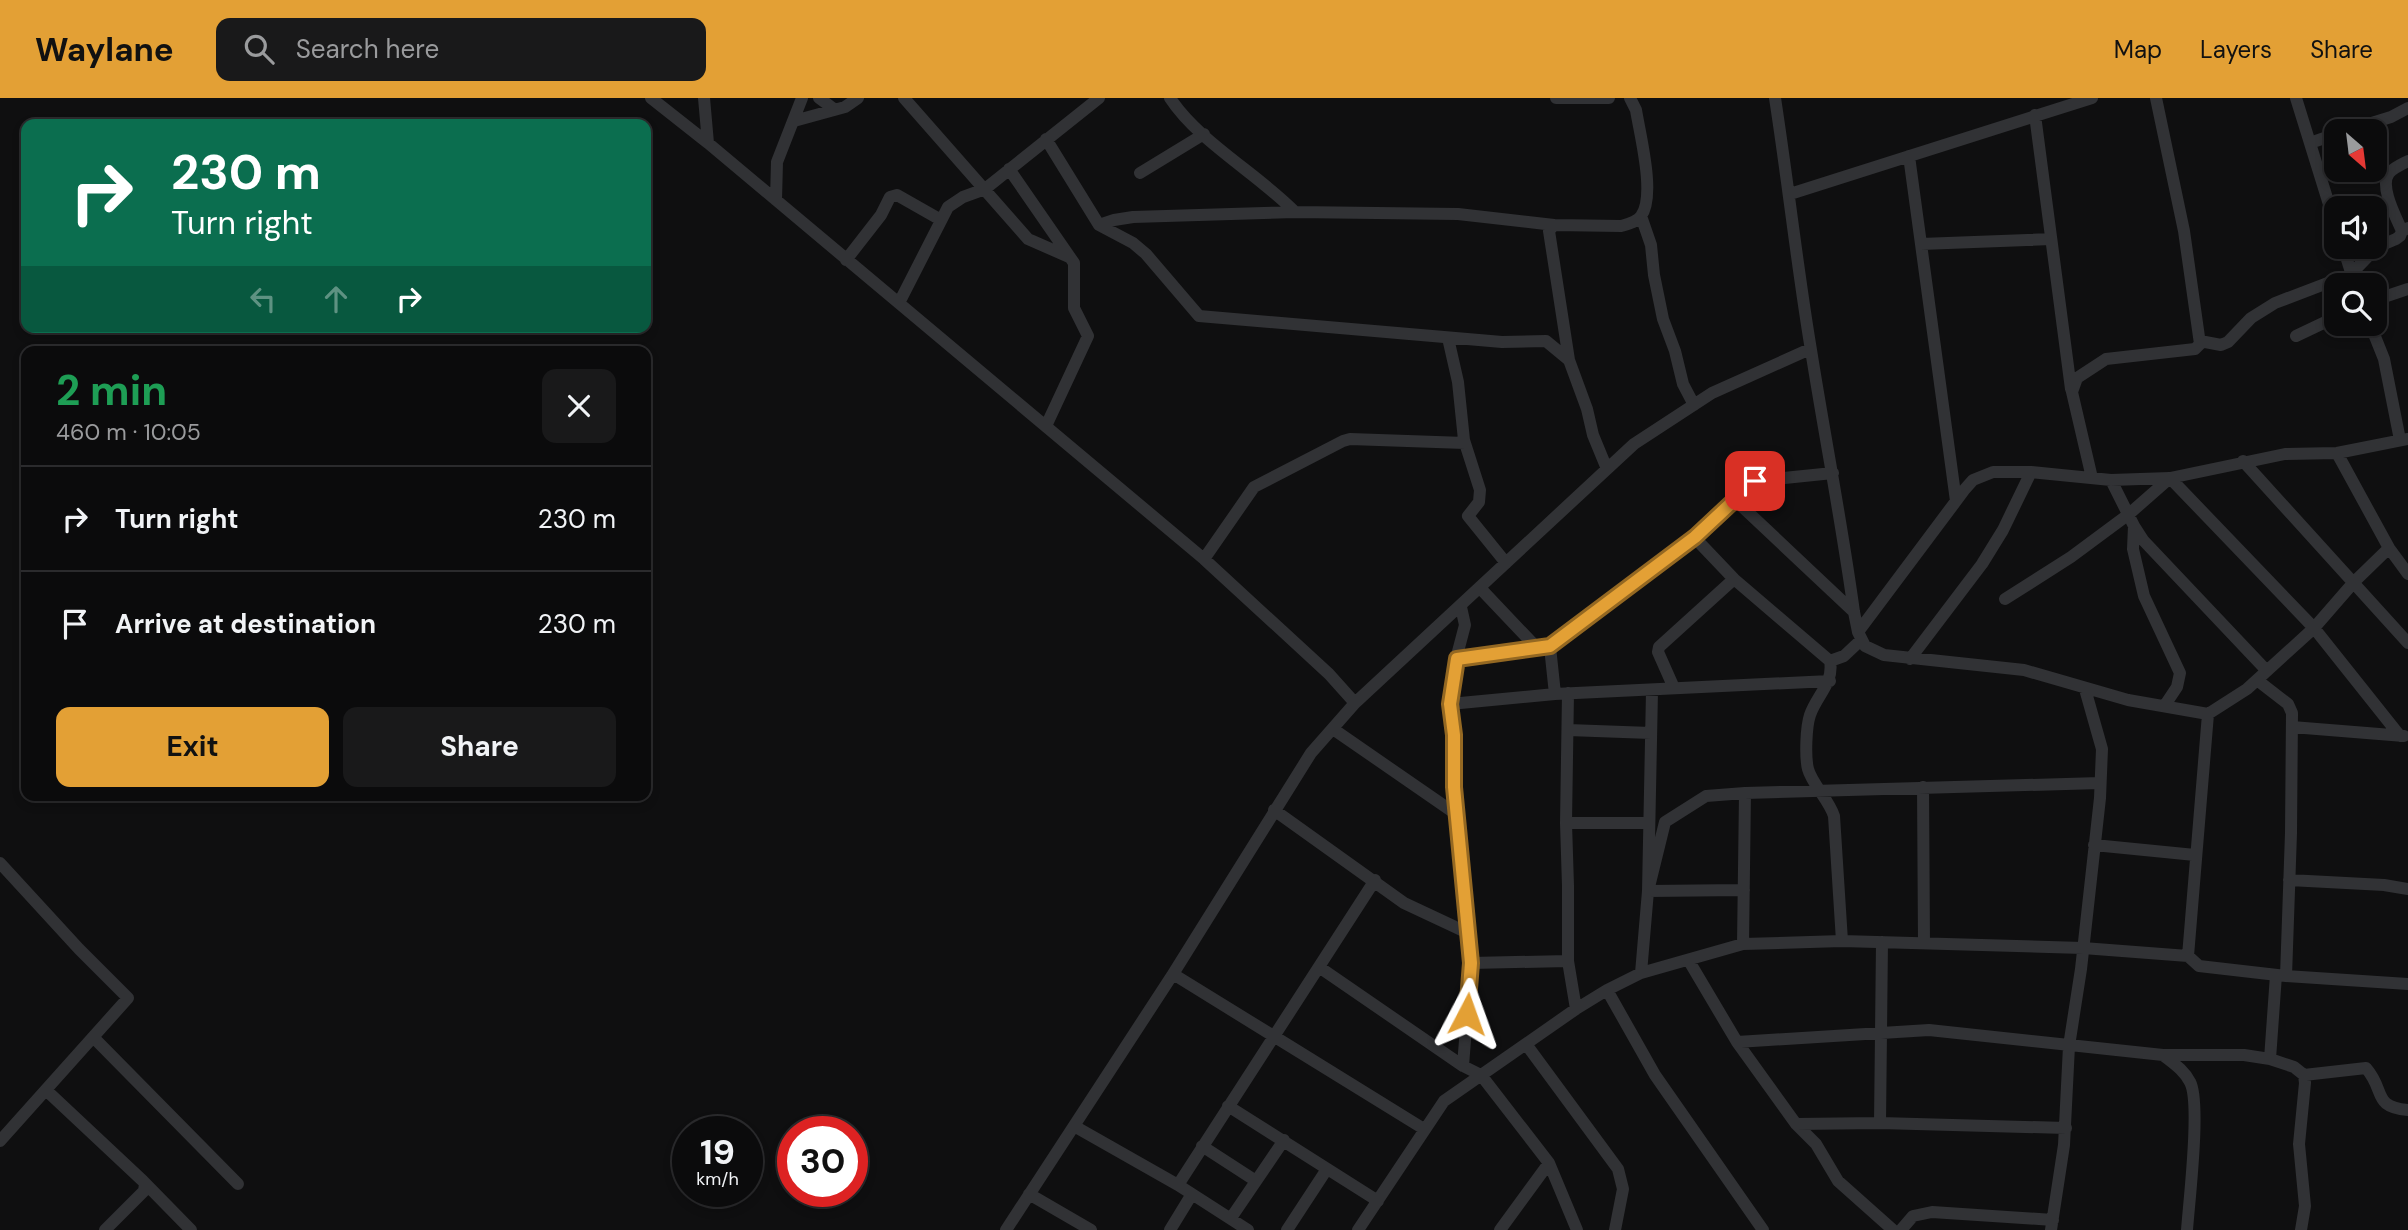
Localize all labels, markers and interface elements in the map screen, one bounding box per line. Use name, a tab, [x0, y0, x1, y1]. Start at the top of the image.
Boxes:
search box	[216, 18, 706, 81]
text: Waylane	[35, 28, 174, 71]
icon: search	[240, 30, 278, 68]
text: Search here	[296, 32, 439, 66]
text: Map	[2114, 34, 2162, 65]
text: Layers	[2200, 34, 2272, 65]
text: Share	[2310, 34, 2373, 65]
north arrow	[2324, 119, 2387, 182]
map controls	[2324, 119, 2387, 336]
text: 230 m	[171, 140, 321, 204]
icon: right	[56, 147, 147, 238]
button: sound	[2324, 196, 2387, 259]
text: Turn right	[171, 202, 313, 244]
button: search	[2324, 273, 2387, 336]
icon: left	[244, 280, 282, 318]
icon: ahead	[317, 280, 355, 318]
icon: right	[390, 280, 428, 318]
text: 2 min	[56, 363, 167, 418]
button: close	[542, 369, 616, 443]
text: 460 m · 10:05	[56, 417, 201, 447]
pin	[1725, 451, 1785, 511]
icon: arrive	[1736, 462, 1774, 500]
icon: right	[56, 500, 94, 538]
text: Turn right	[115, 502, 239, 536]
text: 230 m	[538, 502, 616, 536]
icon: arrive	[56, 605, 94, 643]
text: Arrive at destination	[115, 607, 376, 641]
text: 230 m	[538, 607, 616, 641]
button: Exit	[56, 707, 329, 787]
button: Share	[343, 707, 616, 787]
position arrow	[1430, 977, 1504, 1051]
speed limit sign: 30	[777, 1116, 868, 1207]
text: 19	[700, 1129, 735, 1175]
text: km/h	[696, 1167, 739, 1191]

